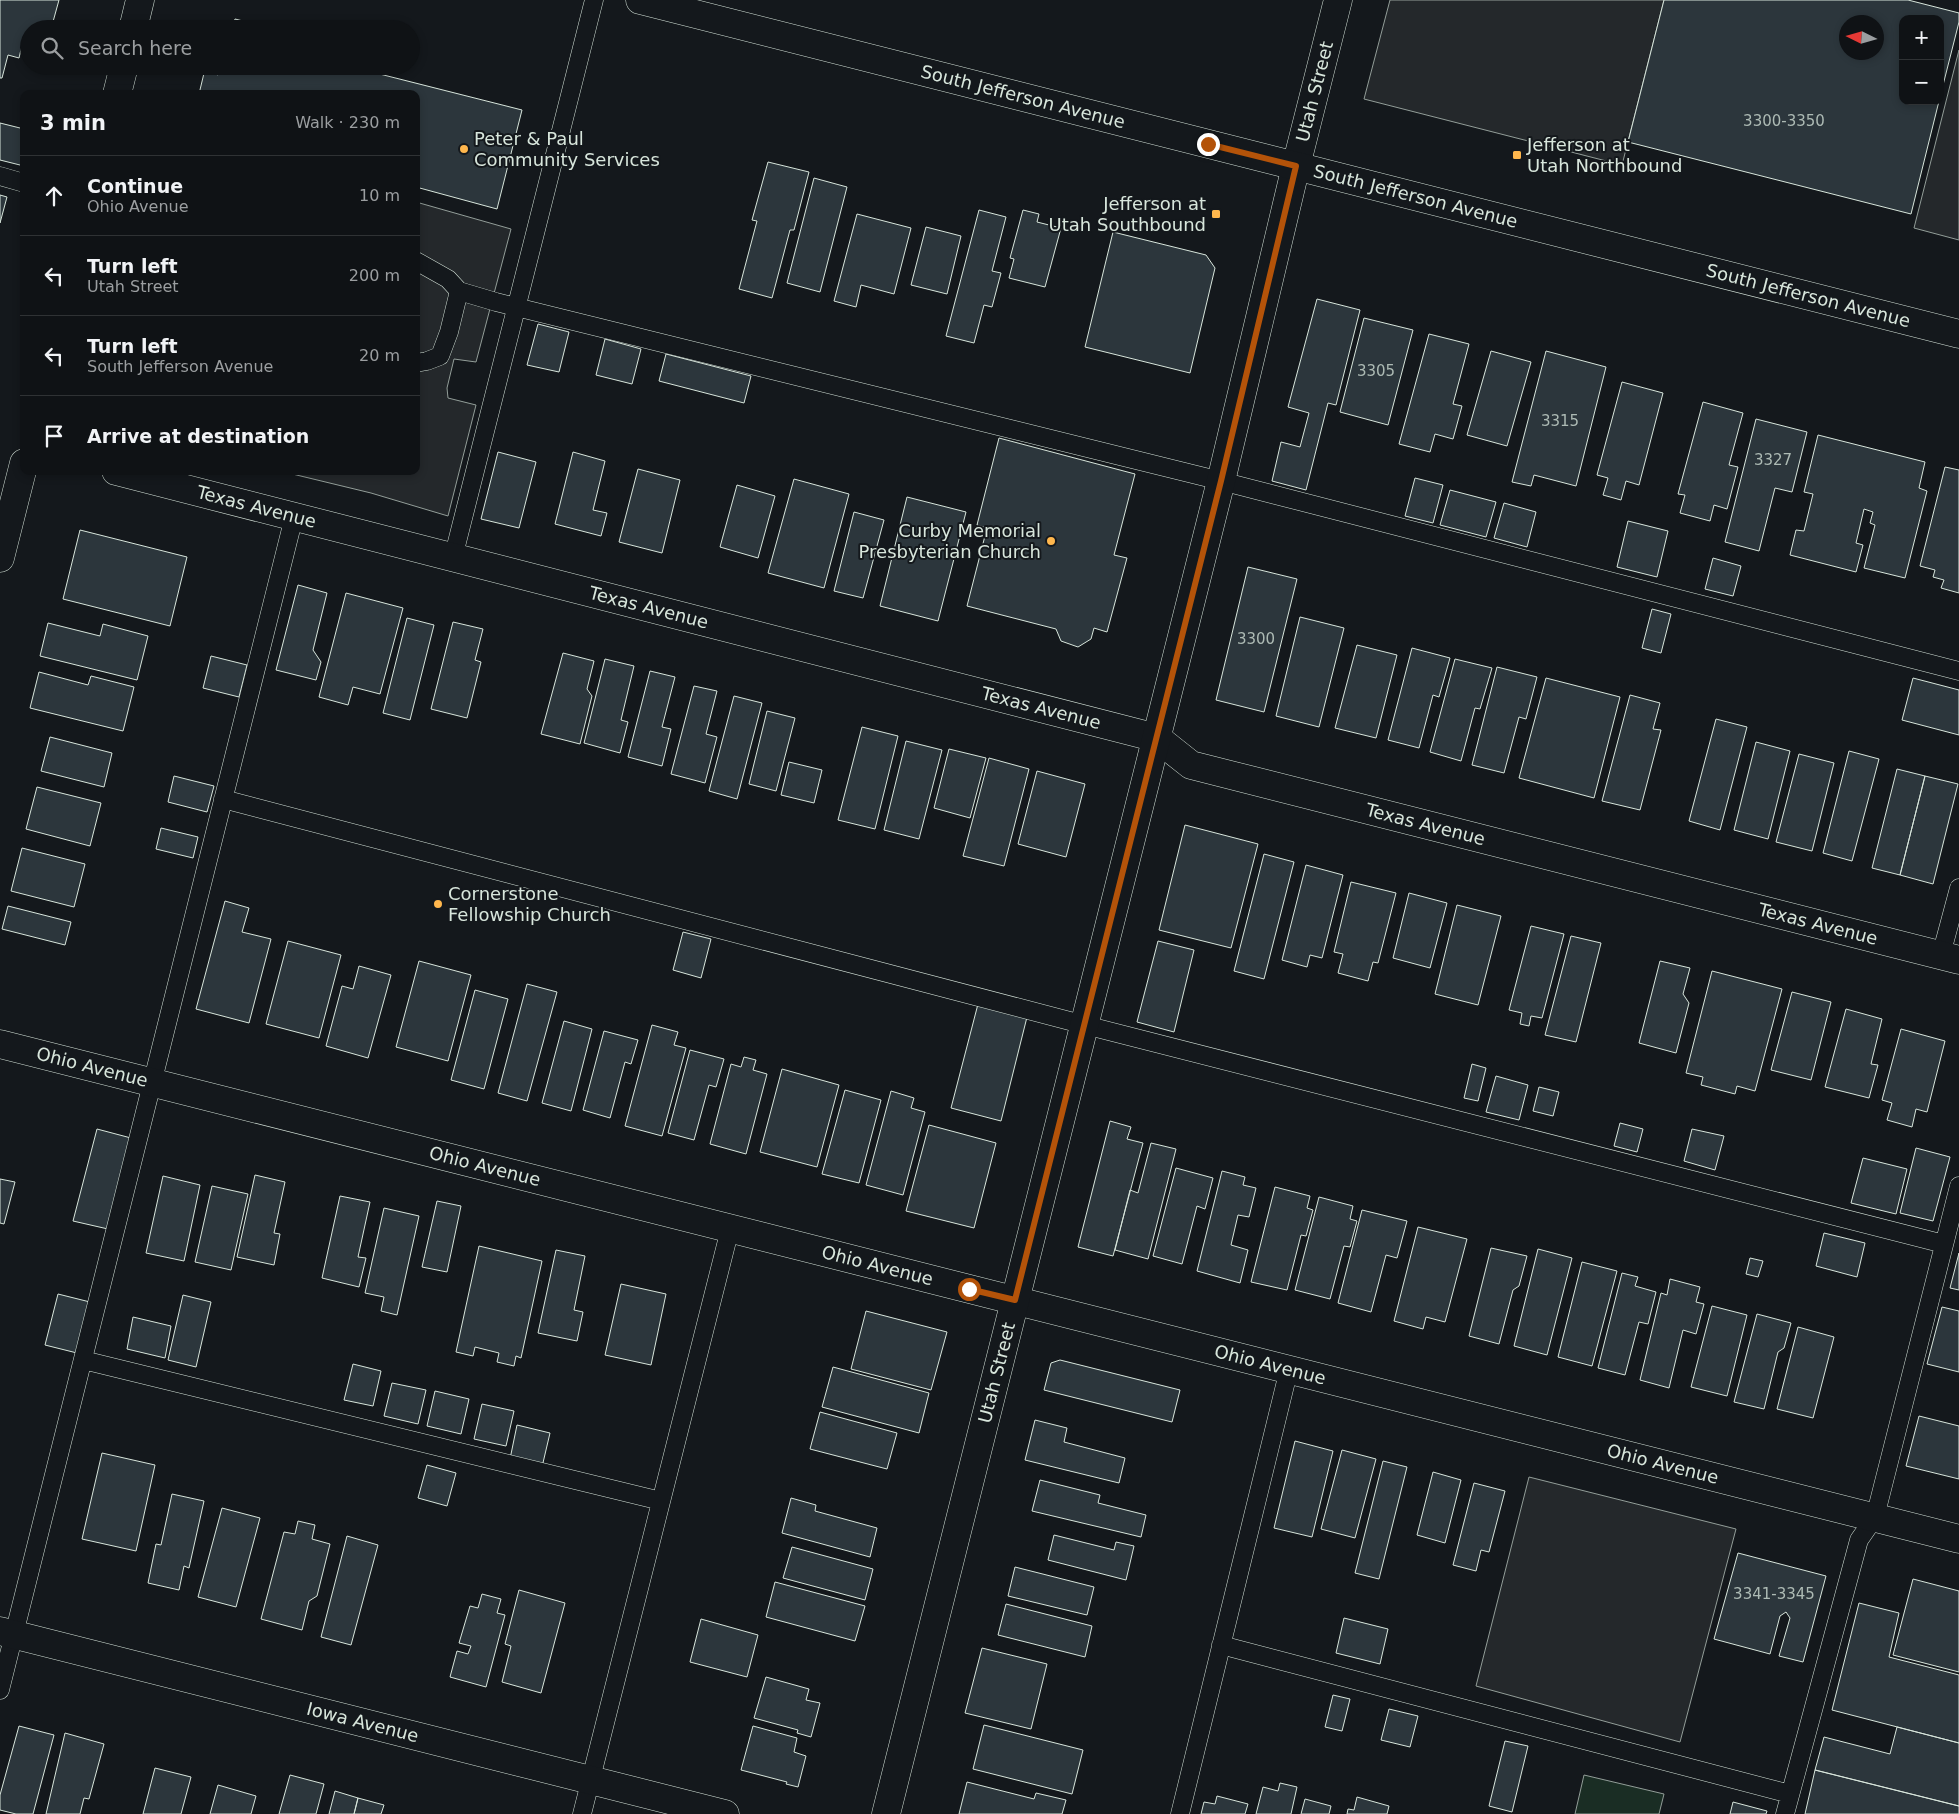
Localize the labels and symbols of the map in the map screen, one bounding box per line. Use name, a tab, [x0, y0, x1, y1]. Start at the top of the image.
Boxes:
north arrow	[1839, 15, 1884, 60]
street label: Utah Street	[1292, 39, 1337, 144]
street label: South Jefferson Avenue	[919, 61, 1127, 132]
house number: 3300-3350	[1743, 112, 1825, 130]
place label: Peter & Paul Community Services	[474, 128, 660, 170]
route end	[1197, 133, 1220, 156]
place label: Jefferson at Utah Northbound	[1526, 134, 1682, 176]
marker: Peter & Paul Community Services	[458, 143, 470, 155]
marker: Jefferson at Utah Northbound	[1511, 149, 1523, 161]
street label: South Jefferson Avenue	[1311, 160, 1520, 232]
place label: Jefferson at Utah Southbound	[1049, 193, 1206, 235]
marker: Jefferson at Utah Southbound	[1210, 208, 1222, 220]
street label: South Jefferson Avenue	[1704, 259, 1913, 331]
house number: 3305	[1357, 362, 1395, 380]
house number: 3315	[1541, 412, 1579, 430]
house number: 3327	[1754, 451, 1792, 469]
street label: Texas Avenue	[194, 481, 318, 532]
place label: Curby Memorial Presbyterian Church	[859, 520, 1041, 562]
marker: Curby Memorial Presbyterian Church	[1045, 535, 1057, 547]
street label: Texas Avenue	[586, 582, 711, 633]
house number: 3300	[1237, 630, 1275, 648]
street label: Texas Avenue	[978, 682, 1103, 733]
street label: Texas Avenue	[1363, 799, 1487, 849]
place label: Cornerstone Fellowship Church	[448, 883, 611, 925]
marker: Cornerstone Fellowship Church	[432, 898, 444, 910]
street label: Texas Avenue	[1755, 898, 1880, 949]
street label: Ohio Avenue	[34, 1043, 150, 1091]
street label: Ohio Avenue	[427, 1142, 543, 1190]
street label: Ohio Avenue	[820, 1241, 936, 1289]
route start	[958, 1278, 981, 1301]
street label: Utah Street	[974, 1320, 1019, 1425]
street label: Ohio Avenue	[1212, 1340, 1328, 1389]
street label: Ohio Avenue	[1605, 1439, 1721, 1488]
house number: 3341-3345	[1733, 1585, 1815, 1603]
street label: Iowa Avenue	[305, 1698, 421, 1746]

